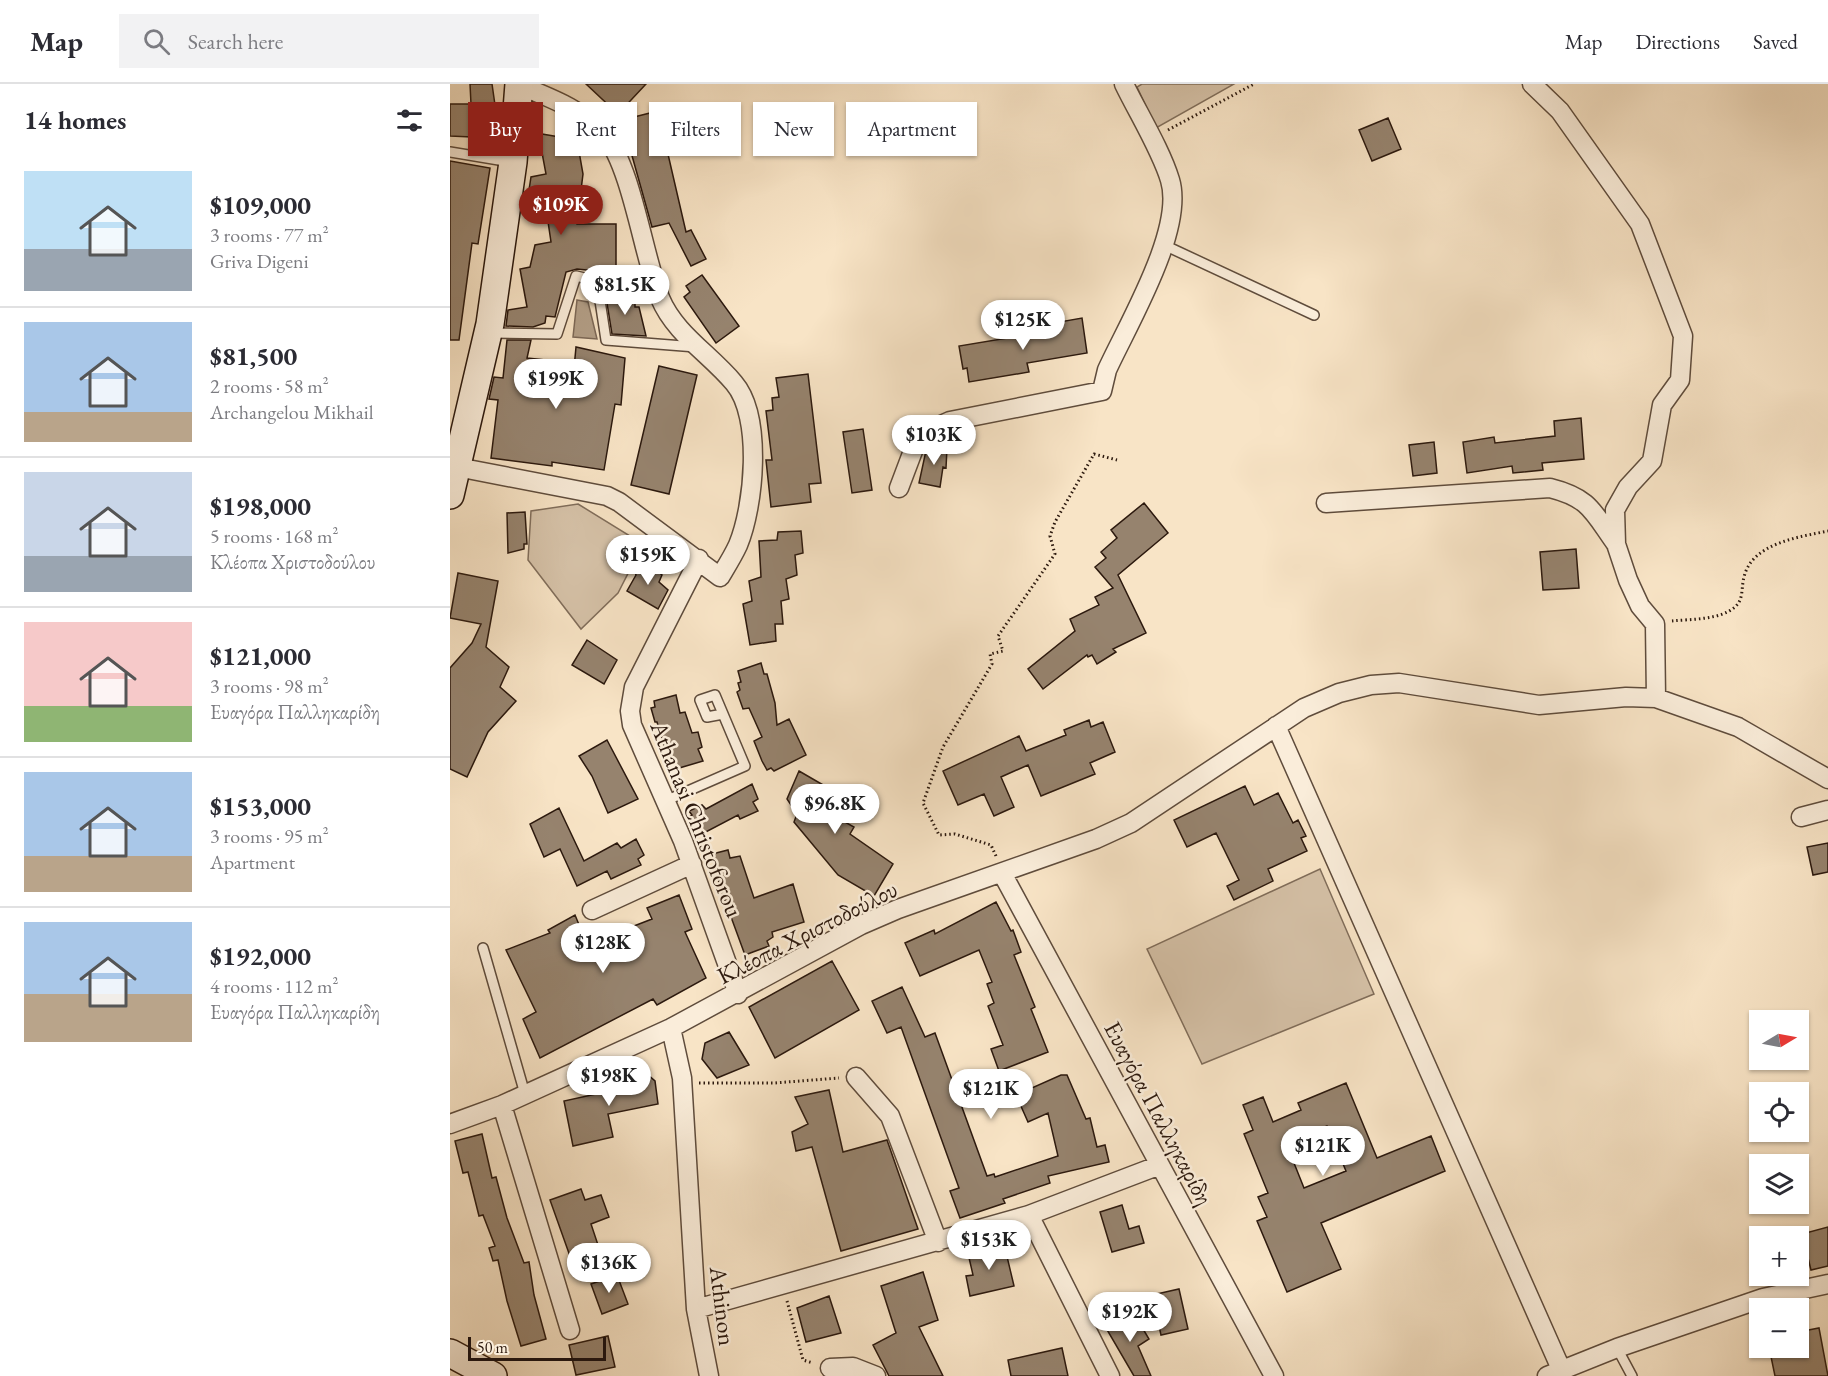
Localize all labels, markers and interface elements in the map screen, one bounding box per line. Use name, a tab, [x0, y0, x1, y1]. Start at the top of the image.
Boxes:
search box	[119, 14, 539, 68]
text: Map	[30, 23, 83, 59]
icon: search	[140, 25, 173, 58]
text: Search here	[188, 27, 283, 56]
text: Map	[1565, 28, 1602, 55]
text: Directions	[1635, 28, 1720, 55]
text: Saved	[1753, 28, 1798, 55]
chip: Buy	[468, 102, 543, 156]
chip: Rent	[555, 102, 637, 156]
chip: Filters	[649, 102, 741, 156]
chip: New	[753, 102, 834, 156]
chip: Apartment	[846, 102, 977, 156]
text: 14 homes	[24, 103, 126, 137]
icon: filters	[393, 104, 426, 137]
pin: $109K	[519, 185, 603, 236]
text: $109,000	[210, 188, 311, 222]
text: $109K	[533, 191, 589, 217]
icon: home	[72, 195, 144, 267]
text: 3 rooms · 77 m²	[210, 222, 329, 248]
text: Griva Digeni	[210, 248, 309, 274]
pin: $81.5K	[576, 265, 674, 316]
text: $81.5K	[594, 271, 656, 297]
pin: $125K	[981, 300, 1065, 351]
text: $125K	[995, 306, 1051, 332]
text: $81,500	[210, 339, 297, 373]
icon: home	[72, 346, 144, 418]
pin: $199K	[514, 359, 598, 410]
text: $199K	[528, 365, 584, 391]
text: 2 rooms · 58 m²	[210, 373, 329, 399]
text: Archangelou Mikhail	[210, 399, 374, 425]
pin: $103K	[892, 415, 976, 466]
text: $103K	[906, 421, 962, 447]
text: $198,000	[210, 489, 311, 523]
icon: home	[72, 496, 144, 568]
text: 5 rooms · 168 m²	[210, 523, 338, 549]
pin: $159K	[606, 535, 690, 586]
text: $159K	[620, 541, 676, 567]
text: Κλέοπα Χριστοδούλου	[210, 549, 375, 575]
text: $121,000	[210, 639, 311, 673]
icon: home	[72, 646, 144, 718]
text: 3 rooms · 98 m²	[210, 673, 329, 699]
text: Ευαγόρα Παλληκαρίδη	[210, 699, 380, 725]
street label: Athanasi Christoforou	[643, 716, 751, 922]
pin: $96.8K	[786, 784, 884, 835]
text: $153,000	[210, 789, 311, 823]
text: $96.8K	[804, 790, 866, 816]
icon: home	[72, 796, 144, 868]
text: 3 rooms · 95 m²	[210, 823, 329, 849]
text: Apartment	[210, 849, 295, 875]
street label: Κλέοπα Χριστοδούλου	[712, 873, 902, 991]
pin: $128K	[561, 923, 645, 974]
text: $128K	[575, 929, 631, 955]
text: $192,000	[210, 939, 311, 973]
icon: home	[72, 946, 144, 1018]
text: 4 rooms · 112 m²	[210, 973, 338, 999]
text: Ευαγόρα Παλληκαρίδη	[210, 999, 380, 1025]
north arrow	[1749, 1010, 1809, 1070]
map controls	[1749, 1010, 1809, 1358]
street label: Ευαγόρα Παλληκαρίδη	[1097, 1016, 1221, 1210]
pin: $198K	[567, 1056, 651, 1107]
text: $198K	[581, 1062, 637, 1088]
pin: $121K	[949, 1069, 1033, 1120]
text: $121K	[963, 1075, 1019, 1101]
button: locate	[1749, 1082, 1809, 1142]
pin: $121K	[1281, 1126, 1365, 1177]
text: $121K	[1295, 1132, 1351, 1158]
button: layers	[1749, 1154, 1809, 1214]
pin: $153K	[947, 1220, 1031, 1271]
text: $153K	[961, 1226, 1017, 1252]
button: +	[1749, 1226, 1809, 1286]
pin: $136K	[567, 1243, 651, 1294]
text: $136K	[581, 1249, 637, 1275]
street label: Athinon	[703, 1264, 743, 1348]
pin: $192K	[1088, 1292, 1172, 1343]
text: $192K	[1102, 1298, 1158, 1324]
button: −	[1749, 1298, 1809, 1358]
scale bar	[468, 1334, 606, 1362]
text: 50 m	[477, 1337, 508, 1358]

